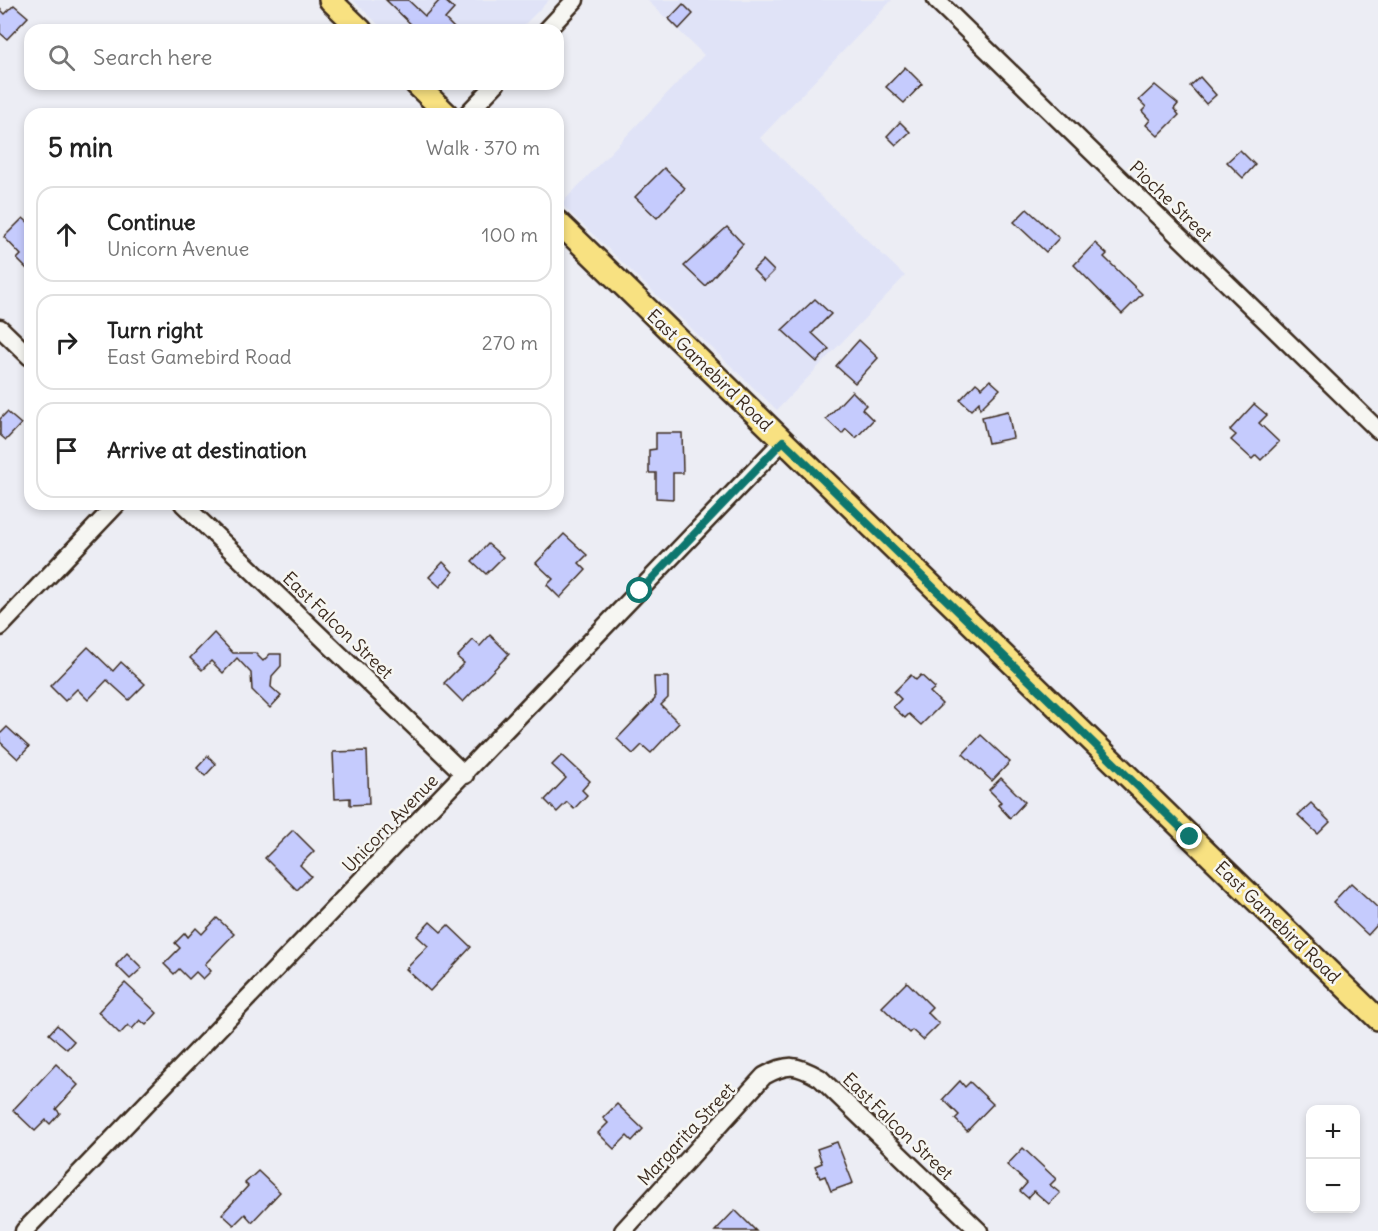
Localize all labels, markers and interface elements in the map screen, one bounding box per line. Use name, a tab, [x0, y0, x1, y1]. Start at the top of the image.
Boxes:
search box	[24, 24, 564, 90]
icon: search	[45, 41, 78, 74]
text: Search here	[93, 43, 212, 71]
text: 5 min	[48, 131, 113, 164]
text: Walk · 370 m	[426, 135, 540, 160]
street label: Pioche Street	[1125, 156, 1217, 246]
text: Continue	[107, 208, 196, 236]
icon: ahead	[50, 218, 83, 251]
text: 100 m	[481, 222, 538, 247]
text: Unicorn Avenue	[107, 236, 249, 261]
street label: East Gamebird Road	[642, 304, 778, 436]
text: Turn right	[107, 316, 203, 344]
icon: right	[50, 326, 83, 359]
text: 270 m	[482, 330, 538, 355]
text: East Gamebird Road	[107, 344, 292, 369]
icon: arrive	[50, 434, 83, 467]
text: Arrive at destination	[107, 436, 307, 464]
street label: East Falcon Street	[278, 566, 398, 684]
route start	[626, 577, 652, 603]
street label: Unicorn Avenue	[337, 769, 443, 877]
route end	[1176, 823, 1202, 849]
street label: East Gamebird Road	[1210, 856, 1346, 988]
street label: East Falcon Street	[838, 1067, 958, 1185]
street label: Margarita Street	[632, 1078, 740, 1190]
map controls	[1306, 1105, 1360, 1213]
button: +	[1306, 1105, 1360, 1159]
button: −	[1306, 1159, 1360, 1213]

